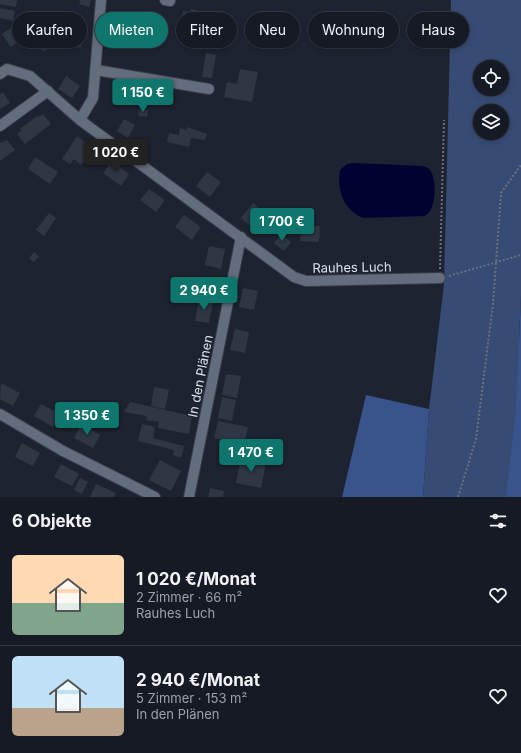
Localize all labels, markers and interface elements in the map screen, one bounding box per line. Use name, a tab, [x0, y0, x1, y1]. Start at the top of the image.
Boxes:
chip: Kaufen	[12, 12, 87, 48]
chip: Mieten	[95, 12, 168, 48]
chip: Filter	[176, 12, 237, 48]
chip: Neu	[245, 12, 300, 48]
chip: Wohnung	[308, 12, 399, 48]
chip: Haus	[407, 12, 469, 48]
map controls	[473, 60, 509, 140]
button: locate	[473, 60, 509, 96]
pin: 1 150 €	[106, 79, 180, 113]
text: 1 150 €	[121, 84, 165, 100]
button: layers	[473, 104, 509, 140]
pin: 1 020 €	[79, 139, 153, 173]
text: 1 020 €	[93, 144, 139, 160]
pin: 1 700 €	[245, 208, 319, 242]
text: 1 700 €	[259, 213, 305, 229]
street label: Rauhes Luch	[312, 258, 392, 276]
pin: 2 940 €	[167, 277, 241, 311]
text: 2 940 €	[179, 282, 229, 298]
street label: In den Plänen	[184, 334, 216, 418]
pin: 1 350 €	[50, 402, 124, 436]
text: 1 350 €	[64, 407, 110, 423]
pin: 1 470 €	[214, 439, 288, 473]
text: 1 470 €	[228, 444, 274, 460]
icon: filters	[487, 510, 509, 532]
text: 6 Objekte	[12, 511, 92, 531]
text: 1 020 €/Monat	[136, 569, 256, 589]
icon: home	[44, 571, 92, 619]
icon: heart	[487, 584, 509, 606]
text: 2 Zimmer · 66 m²	[136, 589, 242, 605]
text: Rauhes Luch	[136, 605, 215, 621]
text: 2 940 €/Monat	[136, 670, 260, 690]
icon: home	[44, 672, 92, 720]
icon: heart	[487, 685, 509, 707]
text: 5 Zimmer · 153 m²	[136, 690, 247, 706]
text: In den Plänen	[136, 706, 219, 722]

